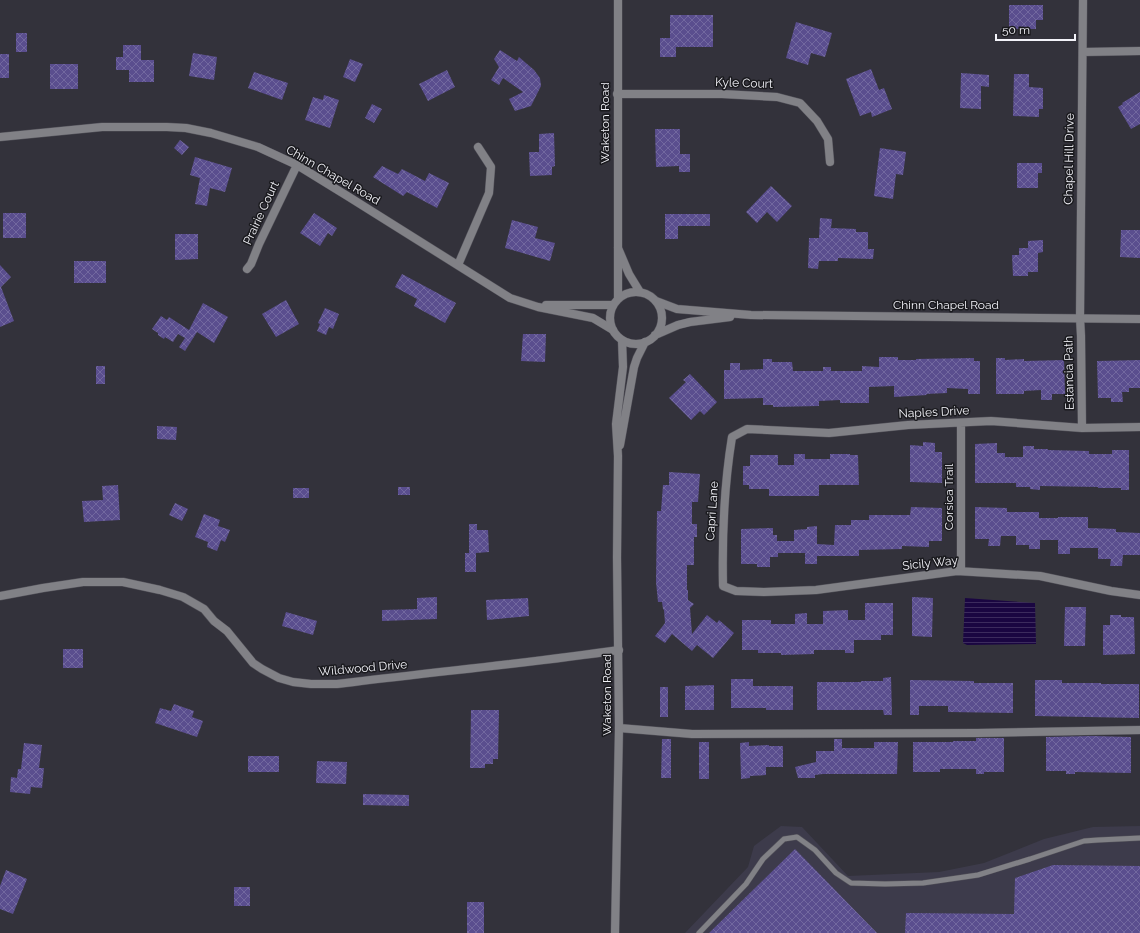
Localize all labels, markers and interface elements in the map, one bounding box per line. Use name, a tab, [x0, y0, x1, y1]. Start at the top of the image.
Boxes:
scale bar	[996, 16, 1075, 42]
text: 50 m	[1002, 23, 1030, 37]
street label: Kyle Court	[715, 75, 773, 91]
street label: Waketon Road	[598, 82, 612, 164]
street label: Chapel Hill Drive	[1061, 113, 1077, 205]
street label: Chinn Chapel Road	[284, 142, 382, 208]
street label: Prairie Court	[240, 179, 282, 247]
street label: Chinn Chapel Road	[893, 298, 999, 312]
street label: Estancia Path	[1061, 336, 1077, 410]
street label: Naples Drive	[898, 403, 970, 421]
street label: Corsica Trail	[942, 463, 956, 530]
street label: Capri Lane	[703, 481, 721, 541]
street label: Sicily Way	[902, 553, 959, 573]
street label: Waketon Road	[600, 654, 614, 736]
street label: Wildwood Drive	[318, 657, 408, 679]

